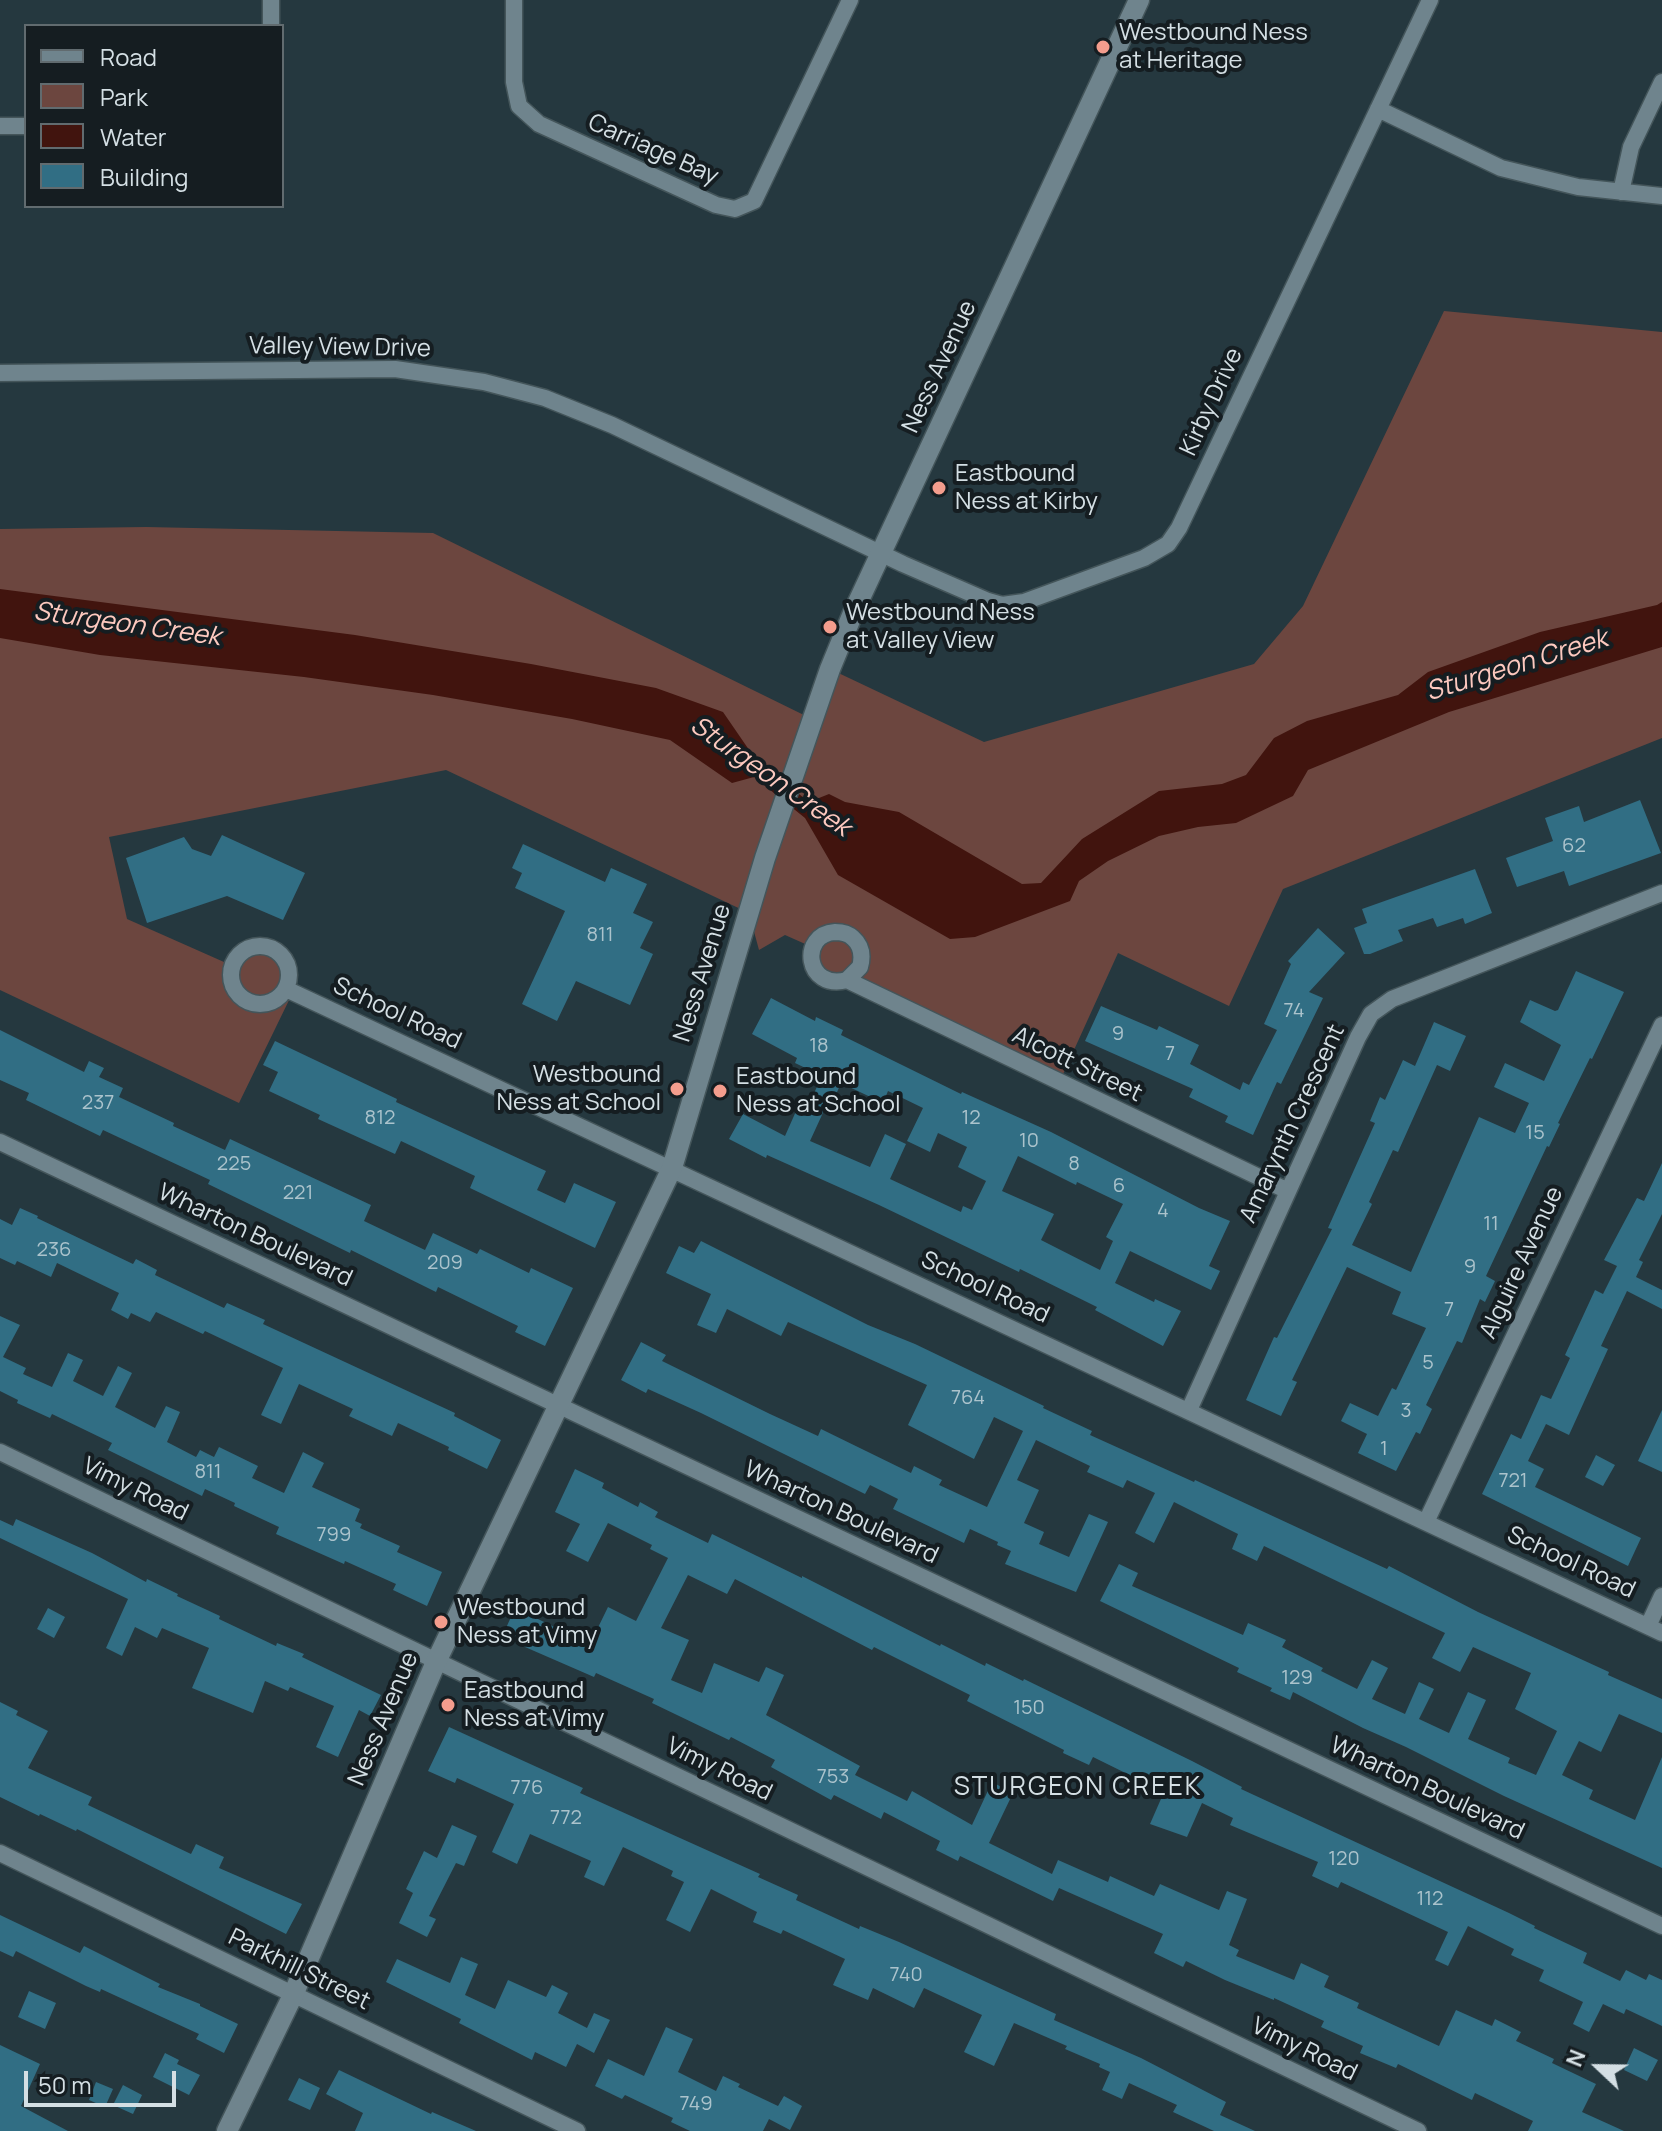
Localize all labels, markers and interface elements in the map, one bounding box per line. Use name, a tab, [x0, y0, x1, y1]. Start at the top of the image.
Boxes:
place label: Westbound Ness at Heritage	[1119, 19, 1308, 75]
legend	[24, 24, 284, 208]
marker: Westbound Ness at Heritage	[1094, 38, 1112, 56]
text: Road	[100, 40, 157, 73]
text: Park	[100, 80, 148, 113]
street label: Carriage Bay	[583, 108, 723, 192]
text: Water	[100, 120, 167, 153]
text: Building	[100, 160, 188, 193]
street label: Ness Avenue	[897, 296, 983, 438]
street label: Valley View Drive	[249, 332, 431, 364]
street label: Kirby Drive	[1175, 344, 1249, 460]
place label: Eastbound Ness at Kirby	[955, 460, 1098, 516]
marker: Eastbound Ness at Kirby	[930, 479, 948, 497]
water label: Sturgeon Creek	[32, 596, 222, 654]
place label: Westbound Ness at Valley View	[846, 599, 1035, 655]
marker: Westbound Ness at Valley View	[821, 618, 839, 636]
water label: Sturgeon Creek	[1422, 624, 1612, 708]
water label: Sturgeon Creek	[684, 710, 856, 844]
house number: 62	[1562, 834, 1586, 858]
street label: Ness Avenue	[668, 901, 738, 1045]
house number: 811	[586, 923, 614, 947]
street label: School Road	[328, 972, 466, 1056]
house number: 74	[1283, 999, 1305, 1023]
street label: Amarynth Crescent	[1234, 1020, 1352, 1228]
street label: Alcott Street	[1007, 1021, 1147, 1109]
house number: 9	[1112, 1022, 1124, 1046]
house number: 18	[809, 1034, 829, 1058]
house number: 7	[1165, 1042, 1175, 1066]
place label: Westbound Ness at School	[496, 1061, 661, 1117]
place label: Eastbound Ness at School	[736, 1063, 901, 1119]
marker: Westbound Ness at School	[668, 1080, 686, 1098]
marker: Eastbound Ness at School	[711, 1082, 729, 1100]
house number: 237	[82, 1091, 114, 1115]
house number: 812	[365, 1106, 395, 1130]
house number: 12	[961, 1106, 981, 1130]
house number: 15	[1525, 1121, 1545, 1145]
house number: 10	[1019, 1129, 1039, 1153]
house number: 225	[217, 1152, 251, 1176]
house number: 8	[1068, 1152, 1080, 1176]
house number: 6	[1113, 1174, 1125, 1198]
street label: Wharton Boulevard	[153, 1178, 357, 1294]
house number: 221	[283, 1181, 313, 1205]
street label: Alguire Avenue	[1474, 1182, 1570, 1344]
house number: 4	[1157, 1199, 1169, 1223]
house number: 11	[1483, 1212, 1499, 1236]
house number: 236	[37, 1238, 71, 1262]
street label: School Road	[916, 1246, 1054, 1330]
house number: 209	[427, 1251, 463, 1275]
house number: 9	[1464, 1255, 1476, 1279]
house number: 7	[1444, 1298, 1454, 1322]
house number: 5	[1422, 1351, 1434, 1375]
house number: 764	[951, 1386, 985, 1410]
house number: 3	[1400, 1399, 1412, 1423]
house number: 1	[1380, 1437, 1388, 1461]
street label: Vimy Road	[78, 1452, 192, 1528]
street label: Wharton Boulevard	[739, 1455, 943, 1571]
house number: 811	[194, 1460, 222, 1484]
house number: 721	[1498, 1469, 1528, 1493]
street label: School Road	[1502, 1521, 1640, 1605]
house number: 799	[317, 1523, 351, 1547]
place label: Westbound Ness at Vimy	[457, 1594, 597, 1650]
marker: Westbound Ness at Vimy	[432, 1613, 450, 1631]
street label: Ness Avenue	[343, 1648, 425, 1790]
house number: 129	[1281, 1666, 1313, 1690]
place label: Eastbound Ness at Vimy	[464, 1677, 604, 1733]
marker: Eastbound Ness at Vimy	[439, 1696, 457, 1714]
house number: 150	[1013, 1696, 1045, 1720]
street label: Wharton Boulevard	[1325, 1731, 1529, 1847]
street label: Vimy Road	[662, 1732, 776, 1808]
house number: 753	[817, 1765, 849, 1789]
district label: STURGEON CREEK	[954, 1772, 1202, 1804]
house number: 776	[510, 1776, 544, 1800]
house number: 772	[550, 1806, 582, 1830]
house number: 120	[1328, 1847, 1360, 1871]
house number: 112	[1417, 1887, 1443, 1911]
street label: Parkhill Street	[223, 1923, 375, 2017]
house number: 740	[889, 1963, 923, 1987]
street label: Vimy Road	[1247, 2012, 1361, 2088]
north arrow	[1558, 2027, 1638, 2107]
text: N	[1559, 2045, 1593, 2071]
scale bar	[28, 2055, 180, 2105]
text: 50 m	[38, 2068, 92, 2101]
house number: 749	[679, 2092, 713, 2116]

